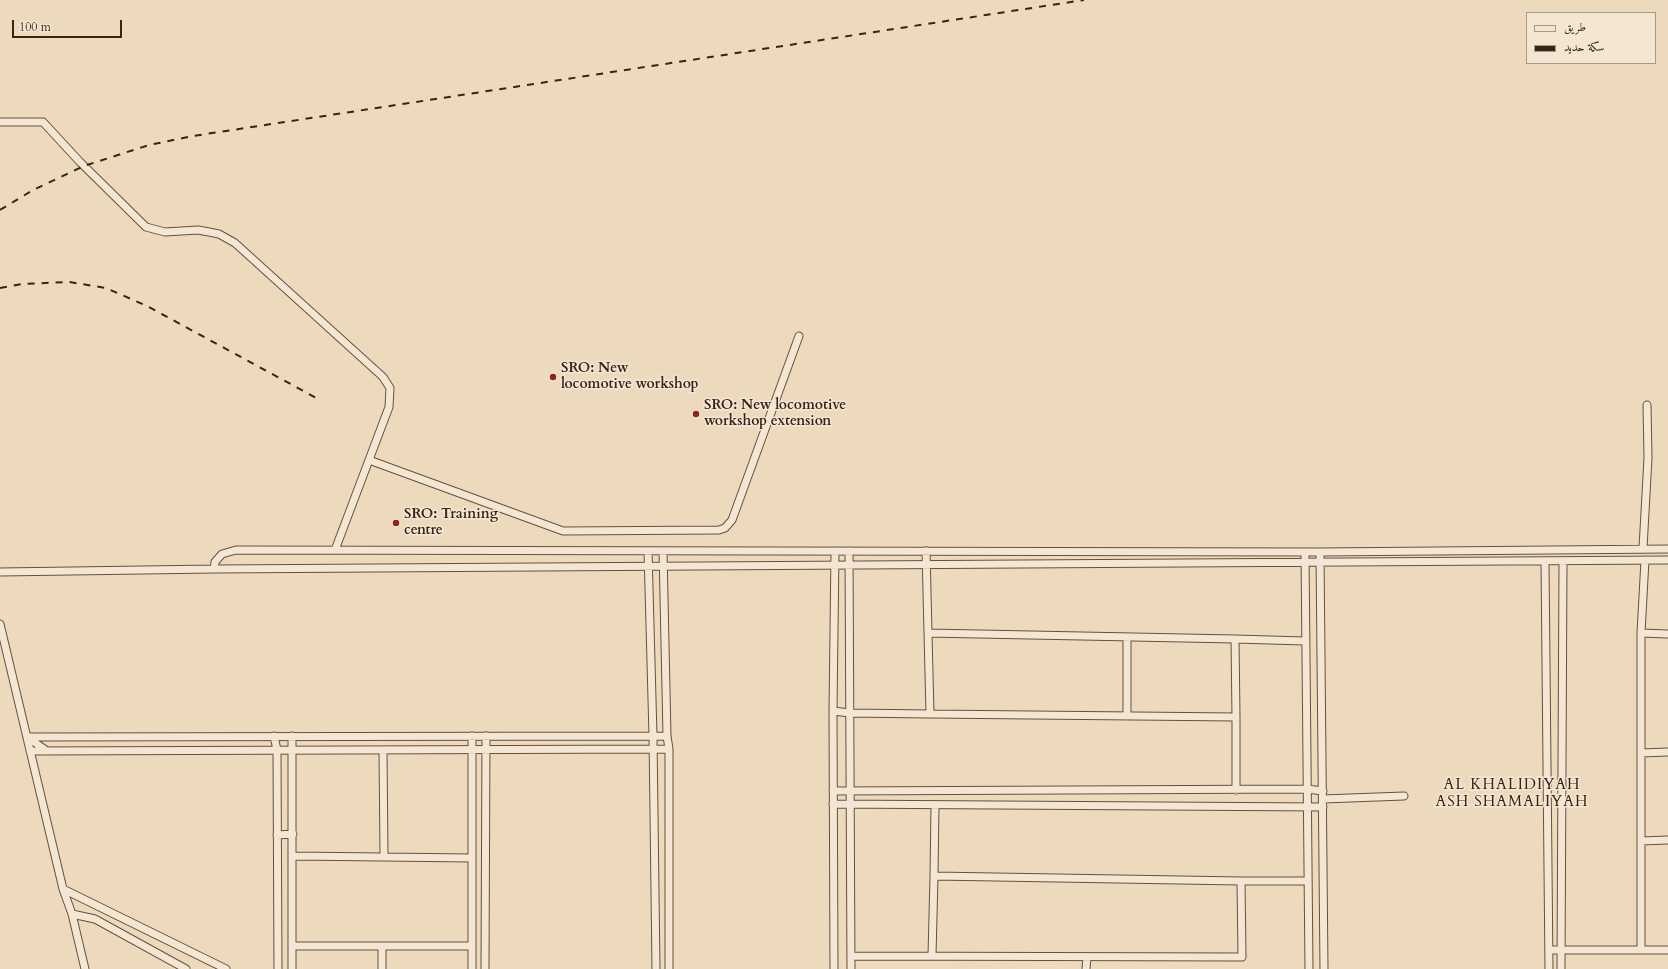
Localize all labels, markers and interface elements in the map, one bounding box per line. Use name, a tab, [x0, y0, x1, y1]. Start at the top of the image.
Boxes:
scale bar	[14, 12, 124, 38]
legend	[1526, 12, 1656, 64]
text: 100 m	[19, 19, 51, 35]
text: طريق	[1564, 19, 1586, 35]
text: سكة حديد	[1564, 39, 1604, 55]
place label: SRO: New locomotive workshop	[561, 361, 699, 394]
marker: SRO: New locomotive workshop	[548, 372, 558, 382]
place label: SRO: New locomotive workshop extension	[704, 398, 846, 430]
marker: SRO: New locomotive workshop extension	[691, 409, 701, 419]
place label: SRO: Training centre	[404, 507, 498, 540]
marker: SRO: Training centre	[391, 518, 401, 528]
district label: AL KHALIDIYAH ASH SHAMALIYAH	[1436, 777, 1588, 812]

